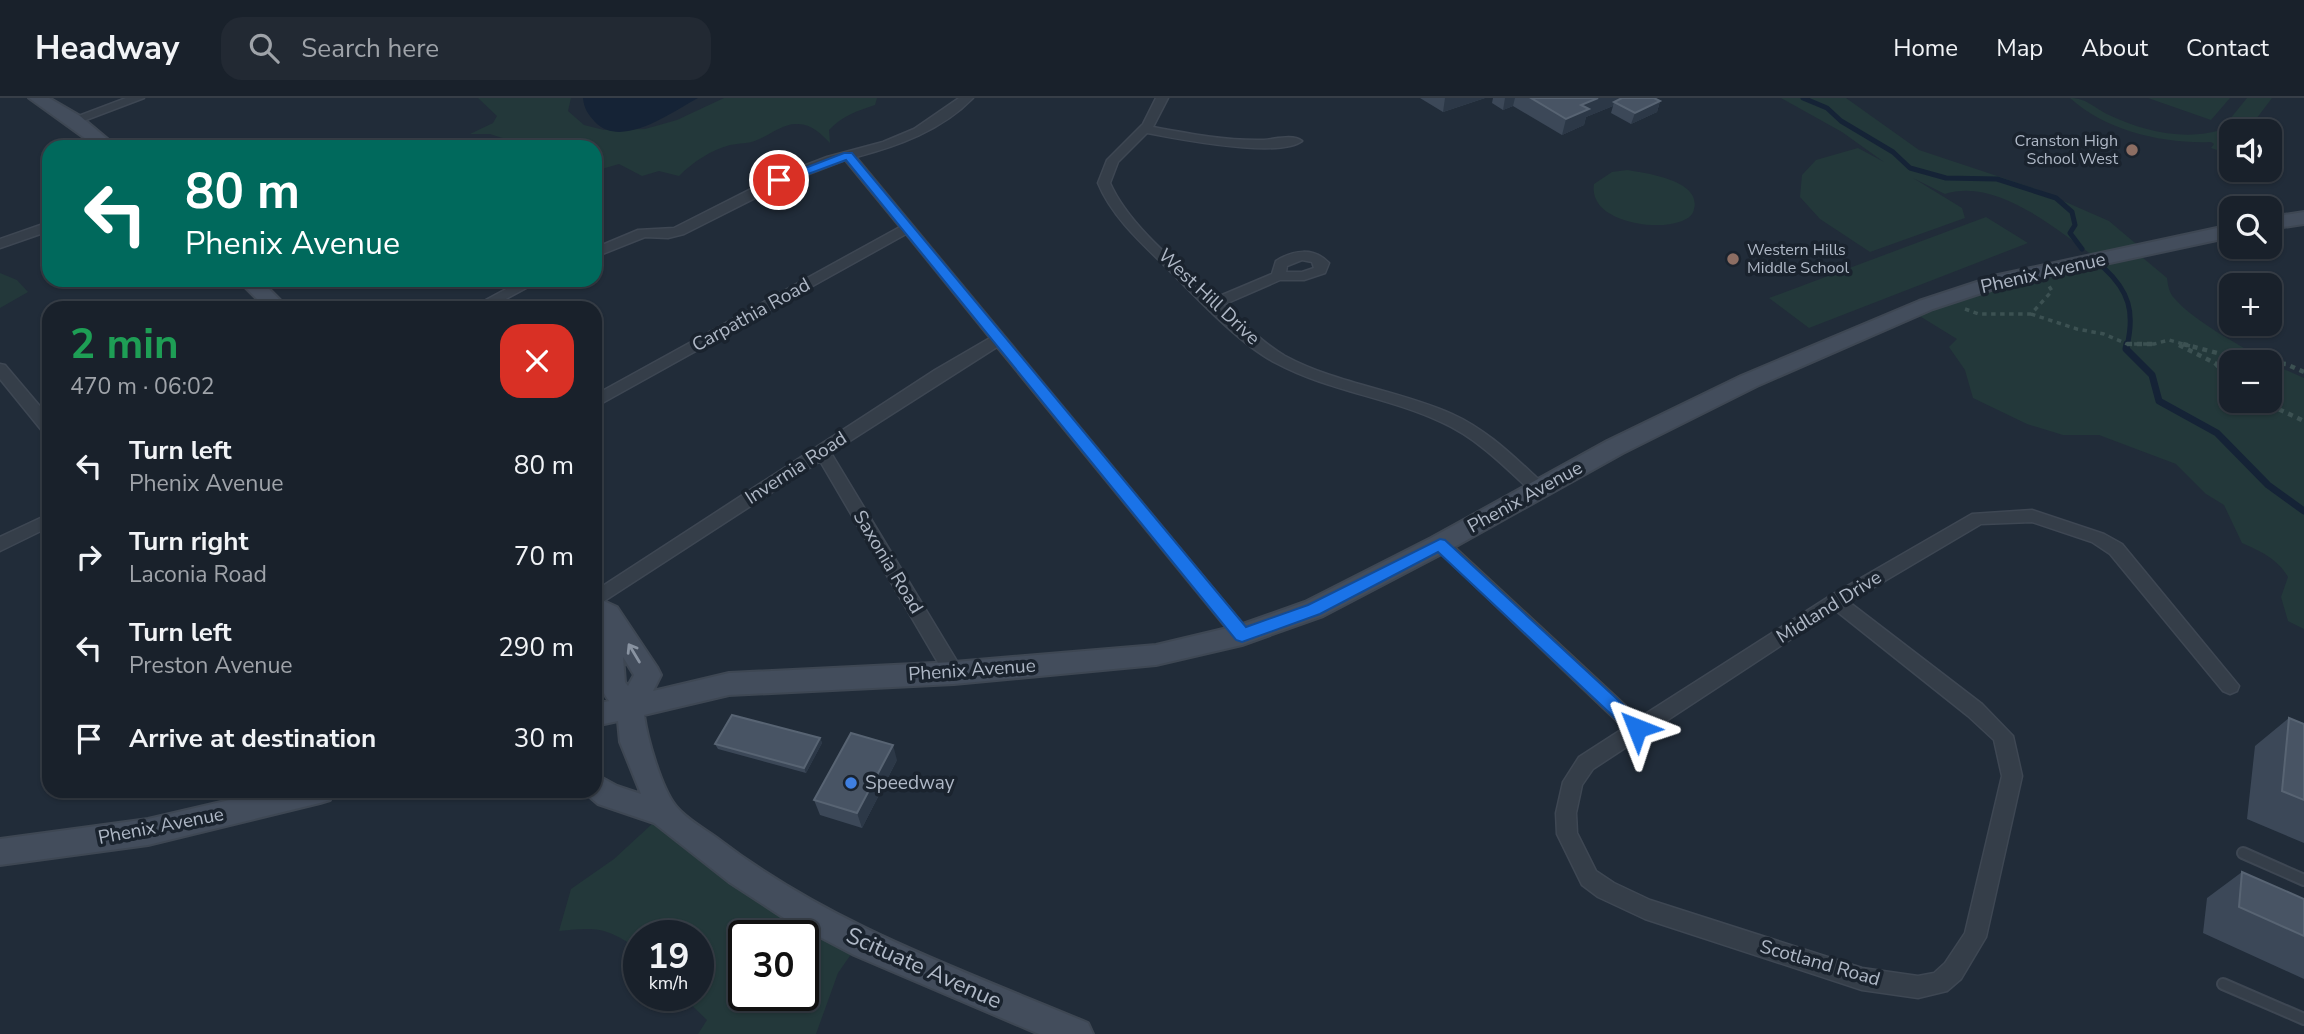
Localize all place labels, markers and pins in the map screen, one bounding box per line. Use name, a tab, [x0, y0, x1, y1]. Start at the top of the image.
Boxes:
place label: Cranston High School West	[2014, 130, 2118, 170]
marker: Cranston High School West	[2124, 142, 2140, 158]
pin	[749, 150, 809, 210]
place label: Western Hills Middle School	[1747, 239, 1849, 279]
marker: Western Hills Middle School	[1725, 251, 1741, 267]
place label: Speedway	[865, 770, 955, 796]
marker: Speedway	[843, 775, 859, 791]

